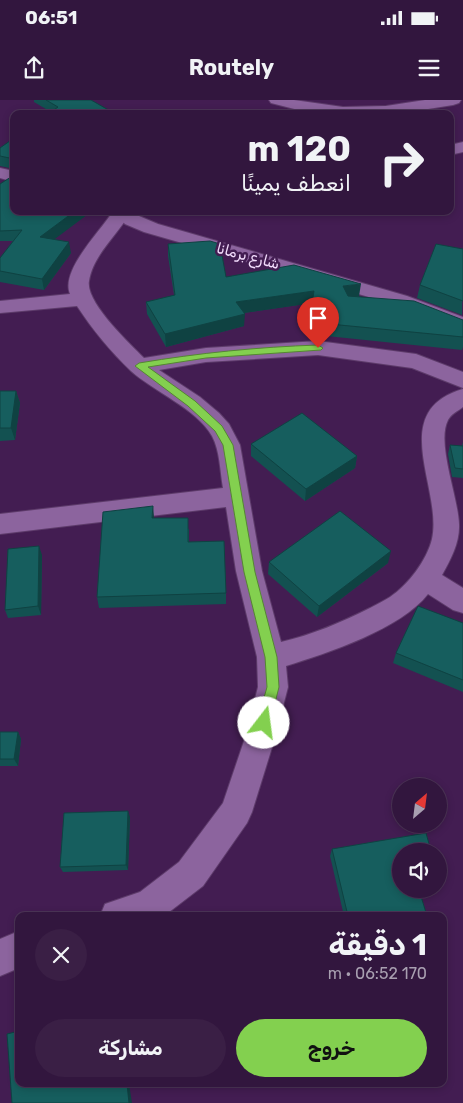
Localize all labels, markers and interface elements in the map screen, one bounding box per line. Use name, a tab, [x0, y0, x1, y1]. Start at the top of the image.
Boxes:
text: 06:51	[25, 6, 77, 29]
icon: share	[20, 54, 48, 82]
text: Routely	[189, 54, 274, 81]
icon: menu	[415, 54, 443, 82]
text: 120 m	[248, 128, 351, 170]
icon: right	[369, 130, 434, 195]
text: انعطف يمينًا	[241, 170, 351, 197]
street label: شارع برمانا	[214, 239, 282, 275]
pin	[297, 297, 339, 348]
icon: arrive	[304, 304, 332, 332]
position arrow	[237, 696, 289, 748]
north arrow	[392, 778, 448, 832]
map controls	[392, 778, 447, 898]
button: sound	[392, 843, 447, 898]
text: 1 دقيقة	[329, 927, 427, 963]
button: close	[35, 929, 87, 981]
text: 170 m · 06:52	[328, 964, 427, 983]
button: مشاركة	[35, 1019, 226, 1077]
button: خروج	[236, 1019, 427, 1077]

